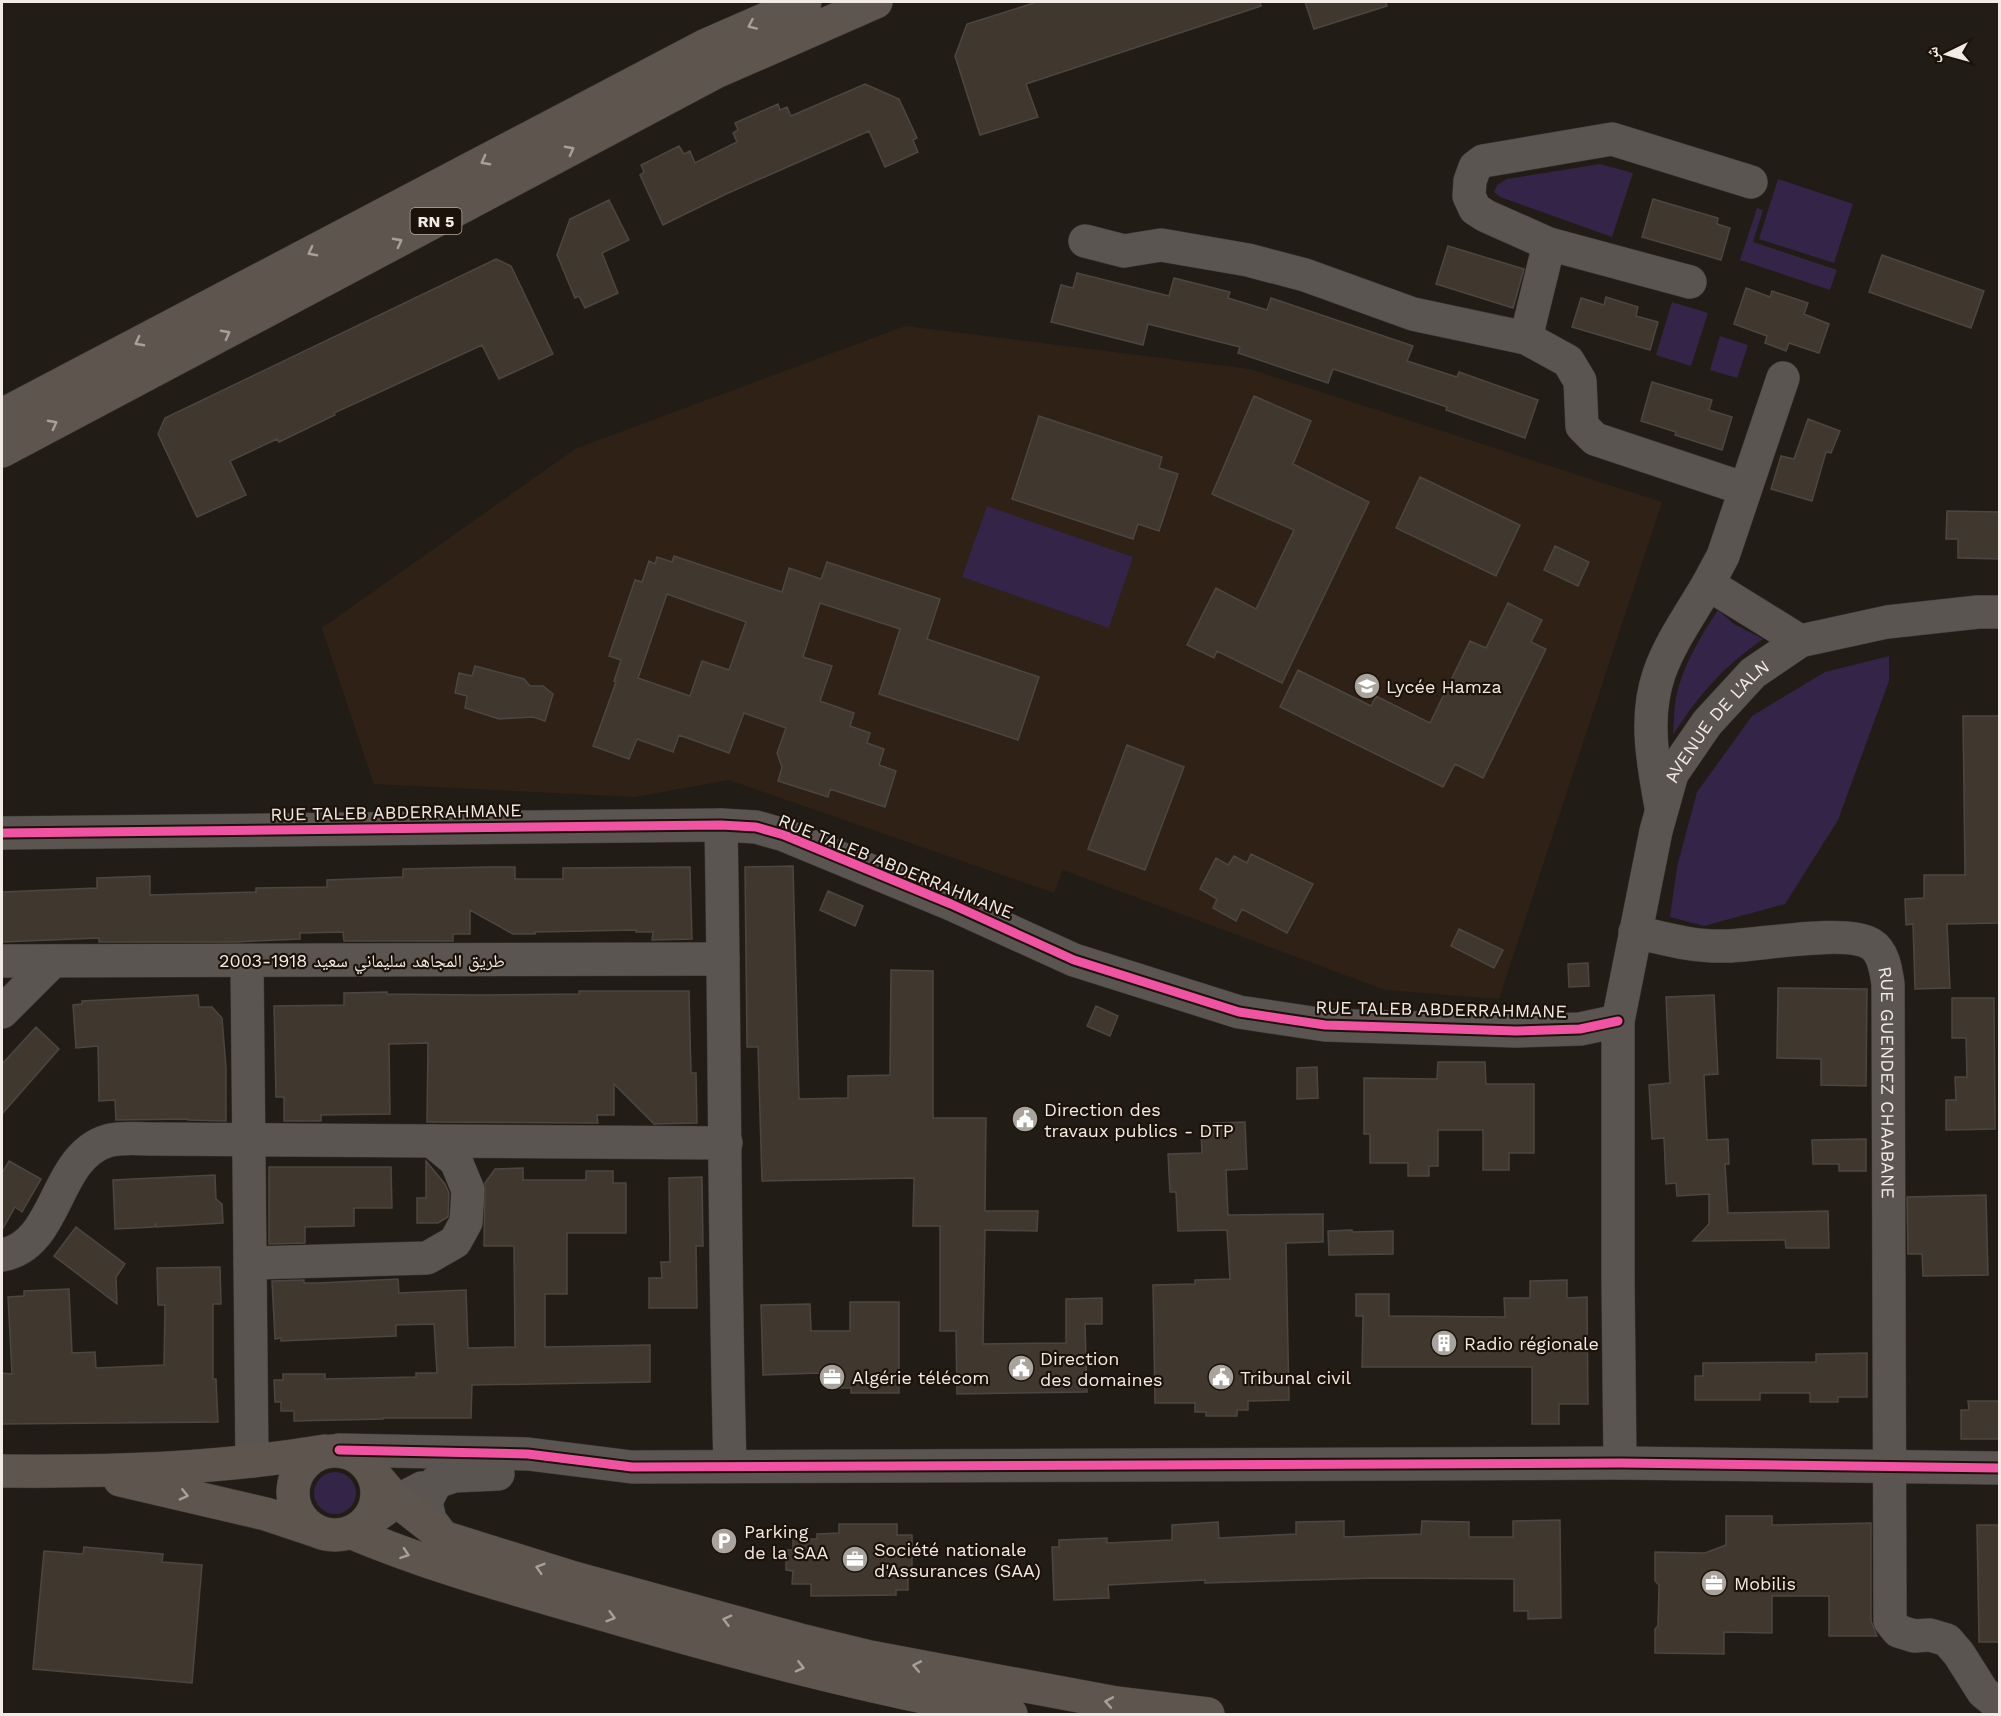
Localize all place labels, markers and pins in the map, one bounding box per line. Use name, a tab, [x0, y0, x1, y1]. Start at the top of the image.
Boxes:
school or university icon: Lycée Hamza	[1352, 671, 1382, 701]
place label: Lycée Hamza	[1386, 676, 1502, 697]
place label: Direction des travaux publics - DTP	[1044, 1099, 1234, 1141]
public building icon: Direction des travaux publics - DTP	[1010, 1104, 1040, 1134]
building icon: Radio régionale	[1429, 1328, 1459, 1358]
place label: Radio régionale	[1464, 1333, 1599, 1354]
place label: Direction des domaines	[1040, 1348, 1163, 1390]
public building icon: Direction des domaines	[1006, 1353, 1036, 1383]
office icon: Algérie télécom	[817, 1362, 847, 1392]
public building icon: Tribunal civil	[1206, 1362, 1236, 1392]
place label: Algérie télécom	[852, 1367, 990, 1388]
place label: Tribunal civil	[1240, 1367, 1352, 1388]
place label: Parking de la SAA	[744, 1521, 828, 1563]
parking icon: Parking de la SAA	[709, 1526, 739, 1556]
place label: Société nationale d'Assurances (SAA)	[874, 1539, 1041, 1581]
office icon: Société nationale d'Assurances (SAA)	[840, 1544, 870, 1574]
office icon: Mobilis	[1699, 1568, 1729, 1598]
place label: Mobilis	[1734, 1573, 1796, 1594]

